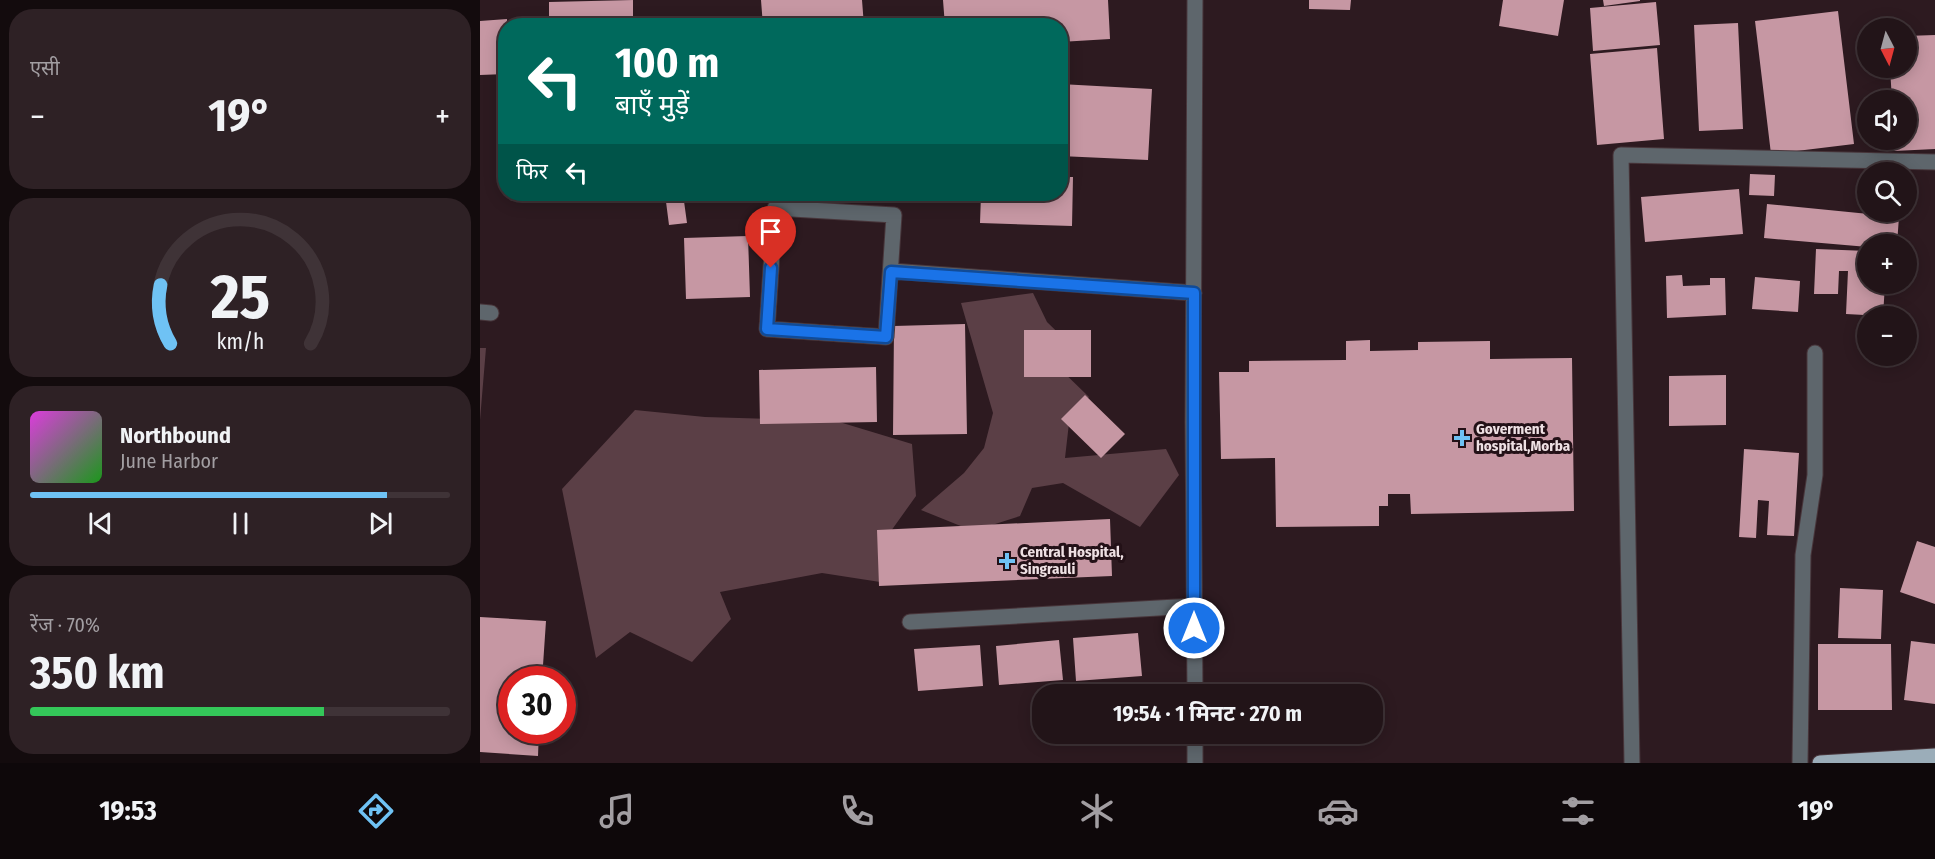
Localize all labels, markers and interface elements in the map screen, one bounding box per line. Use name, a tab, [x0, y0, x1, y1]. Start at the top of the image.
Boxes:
north arrow	[1857, 18, 1917, 78]
map controls	[1857, 18, 1917, 366]
text: 100 m	[615, 38, 719, 88]
icon: left	[516, 42, 594, 120]
text: एसी	[30, 56, 60, 80]
text: 19°	[208, 89, 272, 143]
text: बाएँ मुड़ें	[615, 89, 689, 121]
button: sound	[1857, 90, 1917, 150]
text: −	[30, 97, 45, 137]
text: +	[435, 97, 450, 137]
icon: left	[560, 156, 593, 189]
text: फिर	[516, 158, 548, 185]
button: search	[1857, 162, 1917, 222]
pin	[745, 206, 796, 268]
icon: arrive	[754, 215, 787, 248]
button: +	[1857, 234, 1917, 294]
text: 25	[209, 260, 270, 335]
button: −	[1857, 306, 1917, 366]
text: km/h	[216, 330, 264, 356]
place label: Goverment hospital,Morba	[1476, 420, 1571, 455]
text: Northbound	[120, 422, 231, 449]
marker: Goverment hospital,Morba	[1453, 429, 1471, 447]
text: June Harbor	[120, 449, 218, 473]
icon: previous	[84, 507, 117, 540]
icon: pause	[224, 507, 257, 540]
icon: next	[364, 507, 397, 540]
place label: Central Hospital, Singrauli	[1020, 543, 1124, 578]
marker: Central Hospital, Singrauli	[998, 552, 1016, 570]
position arrow	[1162, 596, 1226, 660]
text: रेंज · 70%	[30, 613, 100, 637]
text: 350 km	[30, 646, 165, 700]
speed limit sign: 30	[498, 666, 576, 744]
text: 19:54 · 1 मिनट · 270 m	[1113, 700, 1302, 727]
icon: directions	[355, 790, 397, 832]
icon: music	[596, 790, 638, 832]
icon: phone	[836, 790, 878, 832]
icon: climate	[1076, 790, 1118, 832]
icon: car	[1317, 790, 1359, 832]
icon: filters	[1557, 790, 1599, 832]
text: 19:53	[99, 795, 157, 827]
text: 19°	[1798, 795, 1836, 827]

